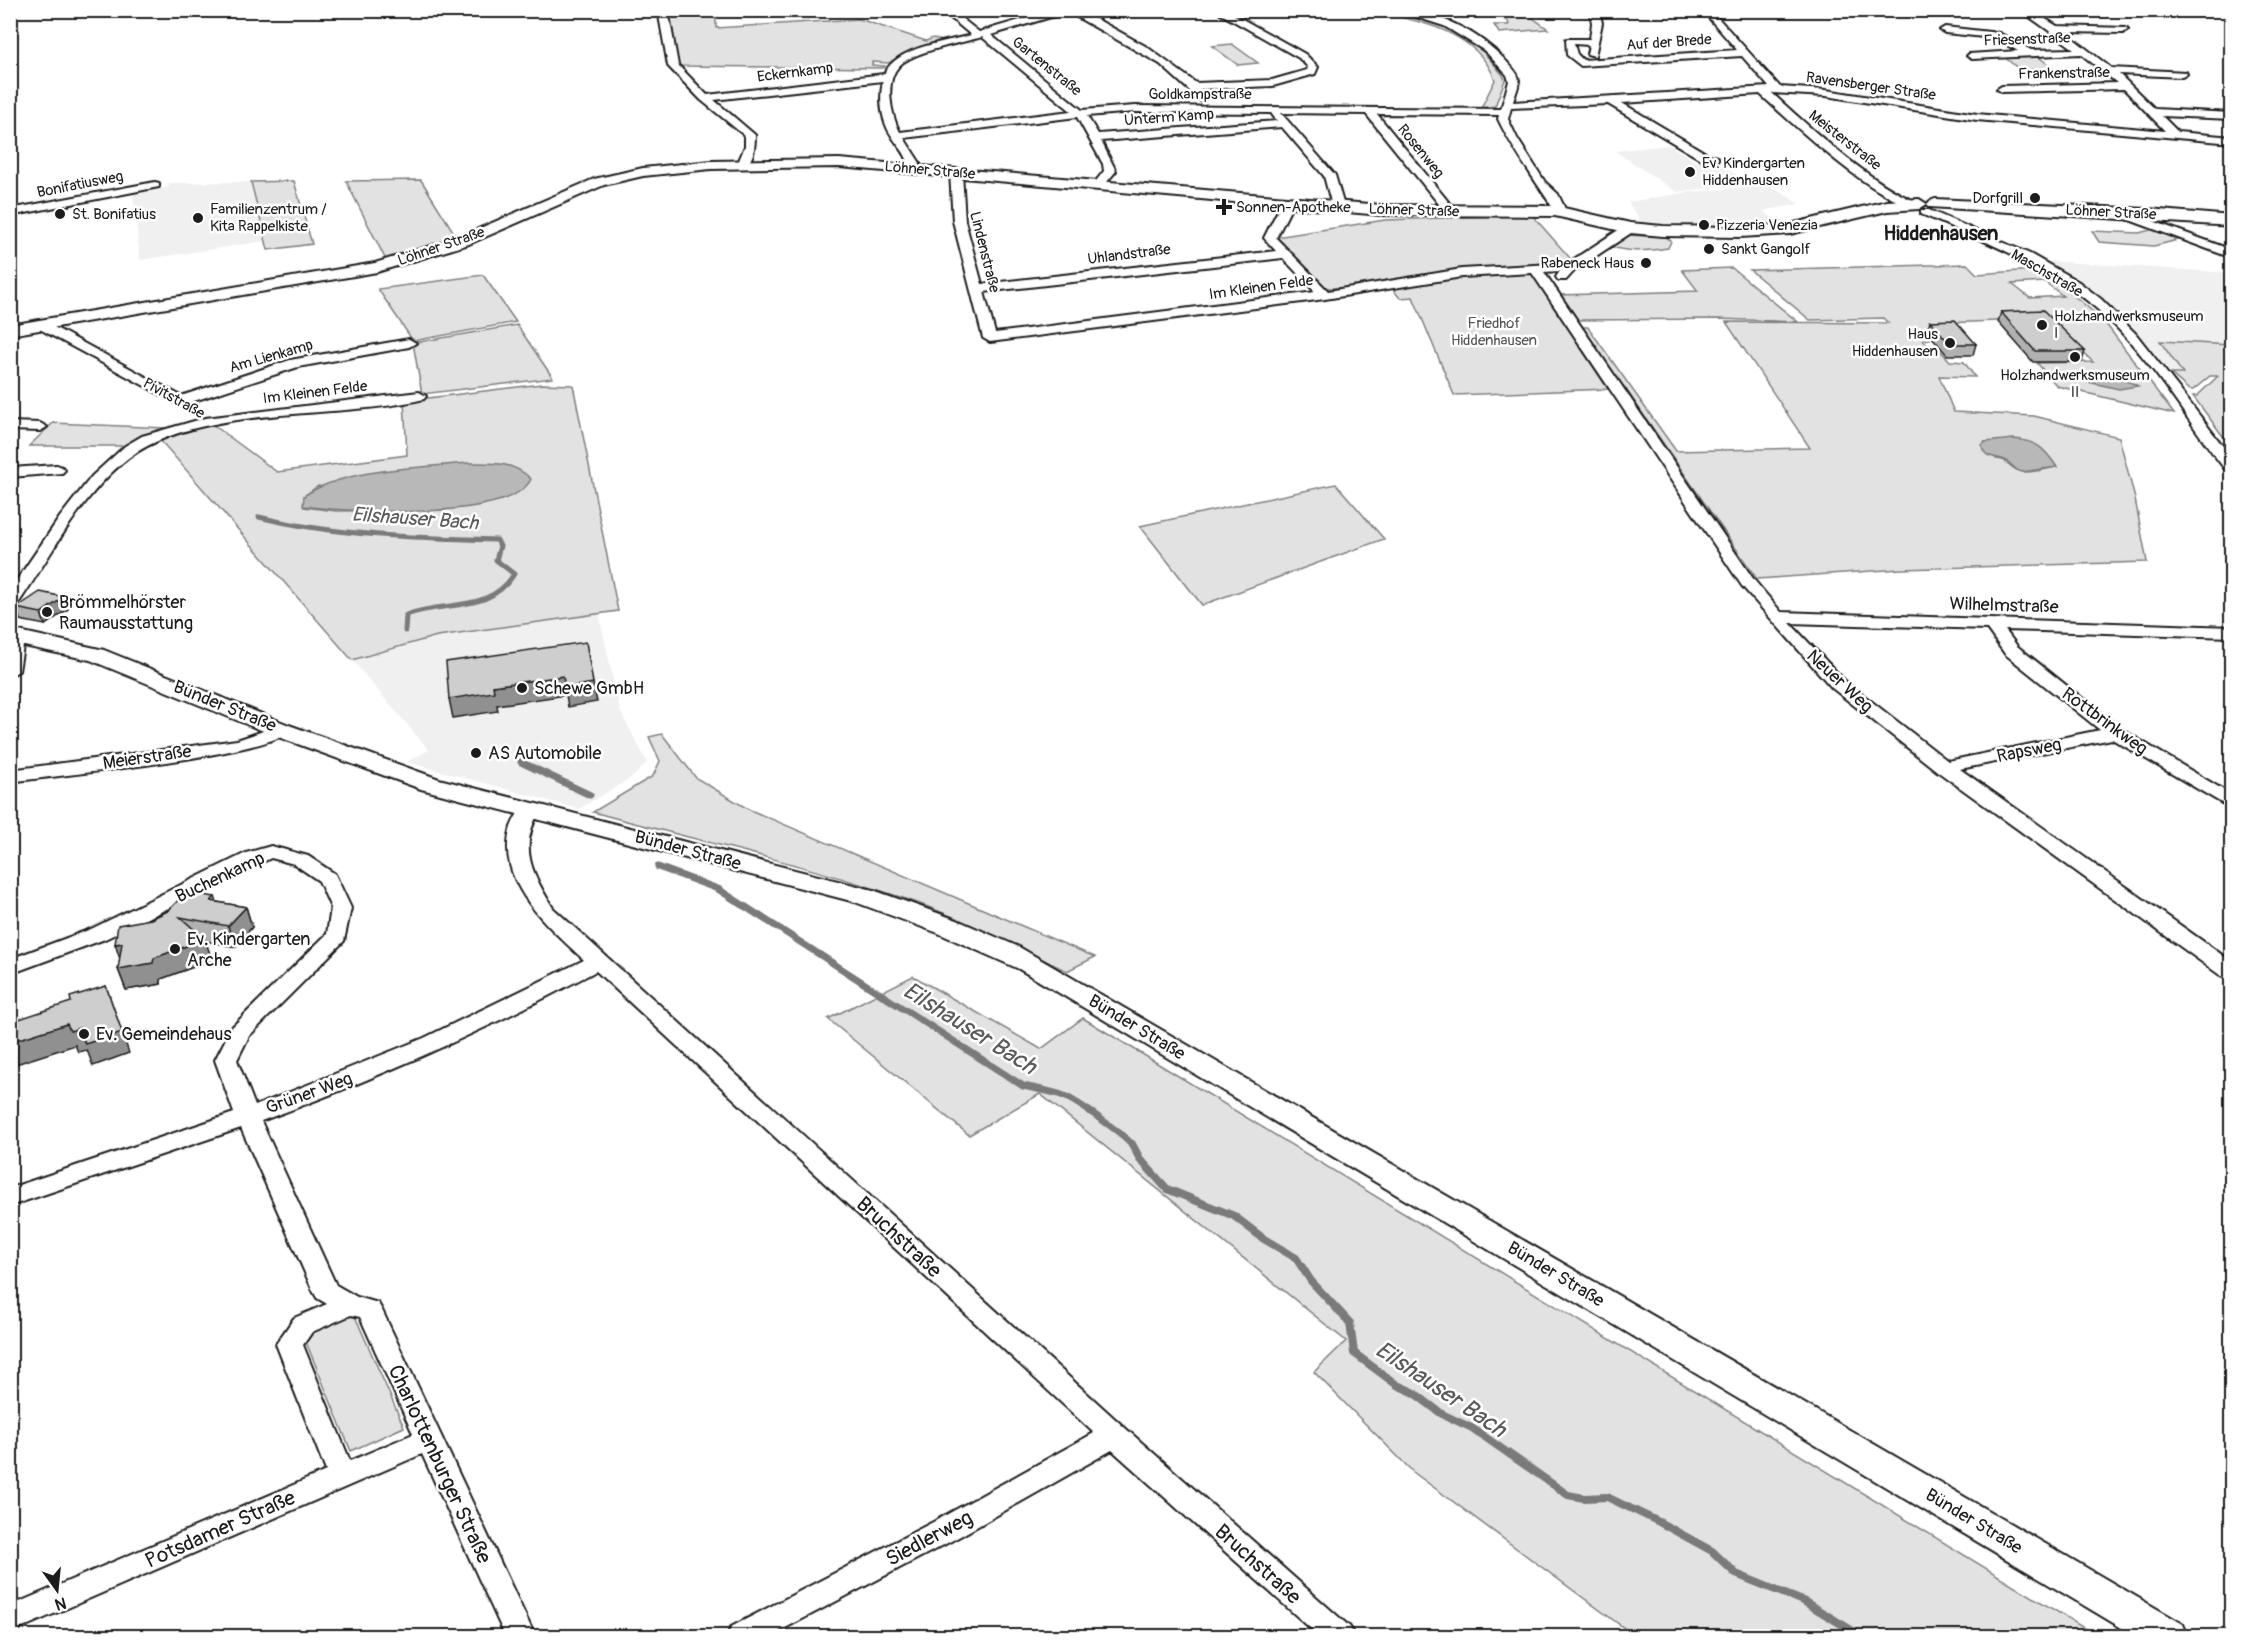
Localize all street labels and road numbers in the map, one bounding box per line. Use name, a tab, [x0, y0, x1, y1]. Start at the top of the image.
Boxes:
street label: Friesenstraße	[1983, 28, 2071, 51]
street label: Auf der Brede	[1626, 30, 1713, 55]
street label: Gartenstraße	[1008, 32, 1086, 101]
street label: Eckernkamp	[756, 58, 834, 87]
street label: Frankenstraße	[2018, 63, 2111, 84]
street label: Ravensberger Straße	[1805, 68, 1938, 105]
street label: Goldkampstraße	[1148, 85, 1252, 104]
street label: Unterm Kamp	[1123, 105, 1215, 130]
street label: Meisterstraße	[1805, 106, 1885, 175]
street label: Rosenweg	[1393, 120, 1448, 182]
street label: Löhner Straße	[884, 157, 977, 184]
street label: Bonifatiusweg	[35, 167, 125, 202]
street label: Löhner Straße	[1368, 199, 1460, 222]
street label: Löhner Straße	[2065, 201, 2157, 224]
street label: Lindenstraße	[965, 210, 1004, 295]
street label: Löhner Straße	[395, 222, 488, 270]
street label: Uhlandstraße	[1086, 240, 1172, 269]
street label: Maschstraße	[2007, 245, 2087, 302]
street label: Im Kleinen Felde	[1208, 271, 1315, 304]
street label: Am Lienkamp	[227, 335, 315, 378]
street label: Pivitstraße	[140, 374, 208, 423]
street label: Im Kleinen Felde	[262, 377, 369, 408]
street label: Wilhelmstraße	[1949, 592, 2059, 619]
street label: Neuer Weg	[1802, 645, 1878, 718]
street label: Bünder Straße	[170, 675, 280, 738]
street label: Rottbrinkweg	[2057, 683, 2152, 760]
street label: Rapsweg	[1995, 733, 2063, 768]
street label: Meierstraße	[101, 740, 193, 775]
street label: Bünder Straße	[632, 825, 744, 876]
street label: Buchenkamp	[172, 847, 269, 908]
street label: Bünder Straße	[1084, 989, 1190, 1065]
street label: Grüner Weg	[263, 1067, 356, 1120]
street label: Bruchstraße	[850, 1191, 948, 1284]
street label: Bünder Straße	[1503, 1236, 1609, 1312]
street label: Charlottenburger Straße	[382, 1361, 498, 1568]
street label: Bünder Straße	[1921, 1483, 2027, 1559]
street label: Potsdamer Straße	[141, 1484, 300, 1575]
street label: Siedlerweg	[881, 1504, 977, 1573]
street label: Bruchstraße	[1209, 1518, 1307, 1611]

